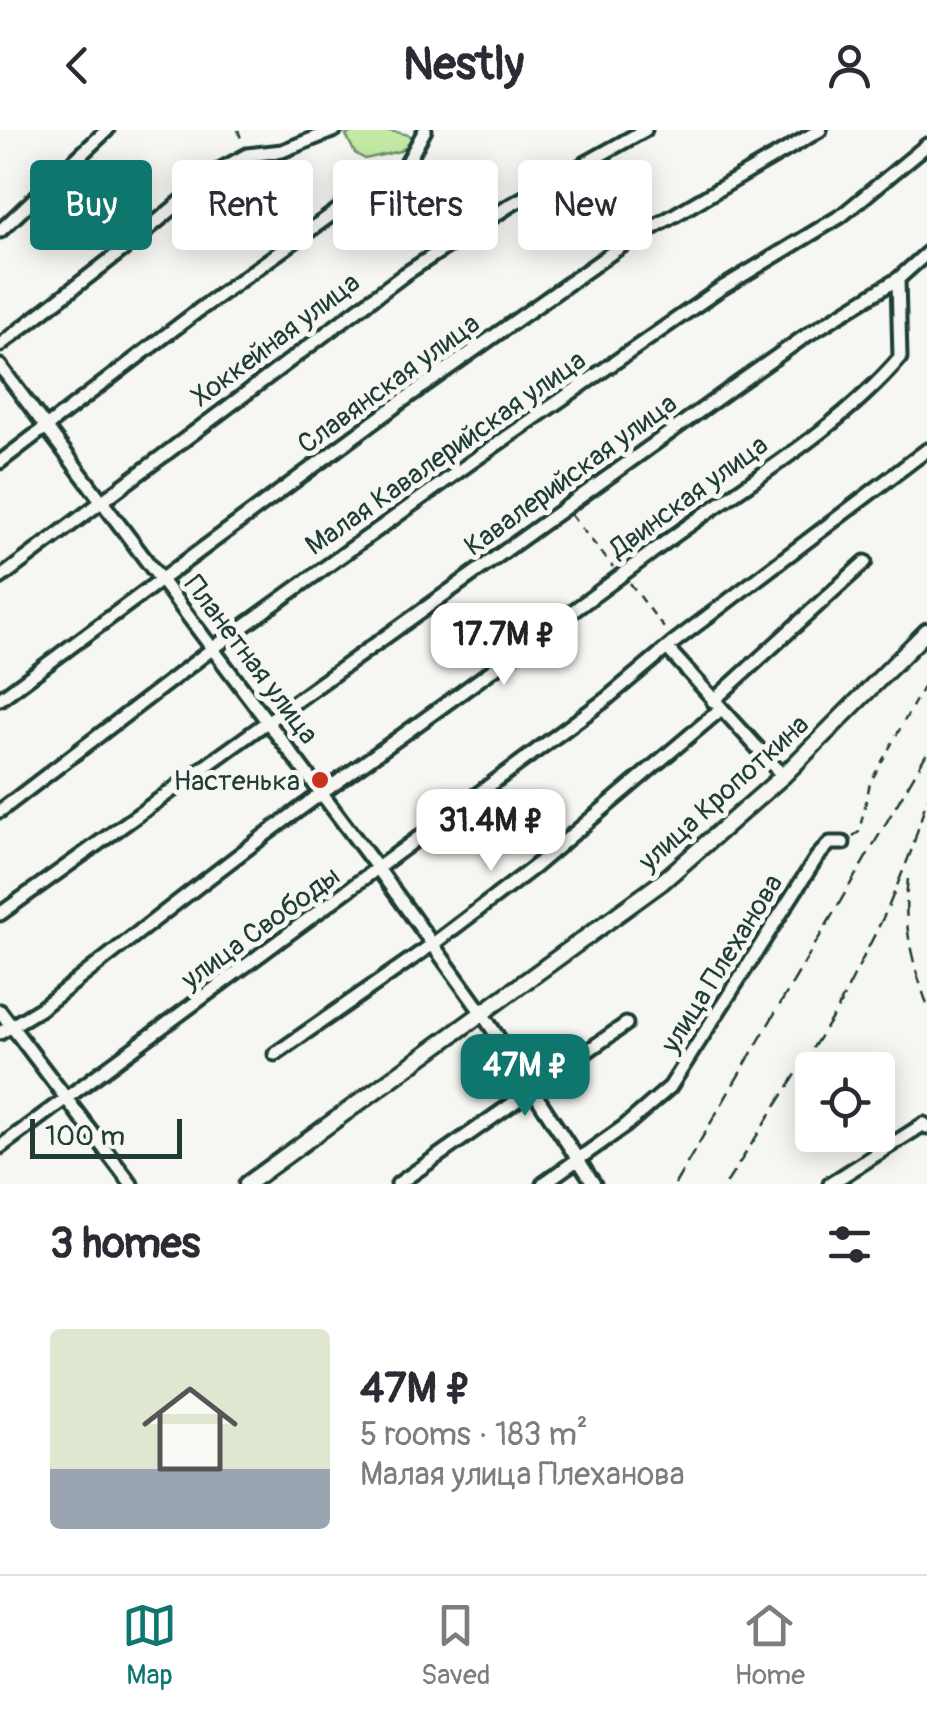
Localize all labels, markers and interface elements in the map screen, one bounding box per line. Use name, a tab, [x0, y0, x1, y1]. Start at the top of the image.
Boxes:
text: Nestly	[403, 37, 524, 93]
icon: back	[50, 38, 105, 93]
icon: person	[822, 38, 877, 93]
chip: Buy	[30, 160, 152, 250]
chip: Rent	[172, 160, 313, 250]
chip: Filters	[333, 160, 498, 250]
chip: New	[518, 160, 652, 250]
street label: Хоккейная улица	[185, 265, 367, 415]
street label: Славянская улица	[291, 306, 487, 462]
street label: Малая Кавалерийская улица	[298, 342, 592, 562]
street label: Кавалерийская улица	[457, 386, 683, 562]
street label: Двинская улица	[602, 428, 775, 567]
street label: Планетная улица	[176, 569, 326, 751]
pin: 17.7M ₽	[412, 603, 596, 688]
text: 17.7M ₽	[453, 615, 555, 655]
street label: улица Кропоткина	[631, 707, 816, 880]
place label: Настенька	[173, 764, 300, 799]
marker: Настенька	[309, 769, 331, 791]
pin: 31.4M ₽	[399, 789, 583, 874]
text: 31.4M ₽	[438, 801, 544, 841]
street label: улица Свободы	[174, 859, 347, 998]
street label: улица Плеханова	[653, 868, 791, 1060]
pin: 47M ₽	[455, 1034, 595, 1119]
text: 47M ₽	[483, 1046, 567, 1086]
map controls	[795, 1052, 895, 1152]
button: locate	[795, 1052, 895, 1152]
scale bar	[30, 1114, 182, 1158]
text: 100 m	[45, 1119, 125, 1154]
icon: filters	[822, 1217, 877, 1272]
text: 3 homes	[50, 1218, 200, 1270]
text: 47M ₽	[360, 1363, 471, 1415]
icon: home	[130, 1369, 250, 1489]
text: 5 rooms · 183 m²	[360, 1415, 588, 1455]
text: Малая улица Плеханова	[360, 1455, 685, 1495]
tab: Map	[122, 1598, 177, 1693]
tab: Saved	[421, 1598, 490, 1693]
tab: Home	[734, 1598, 805, 1693]

